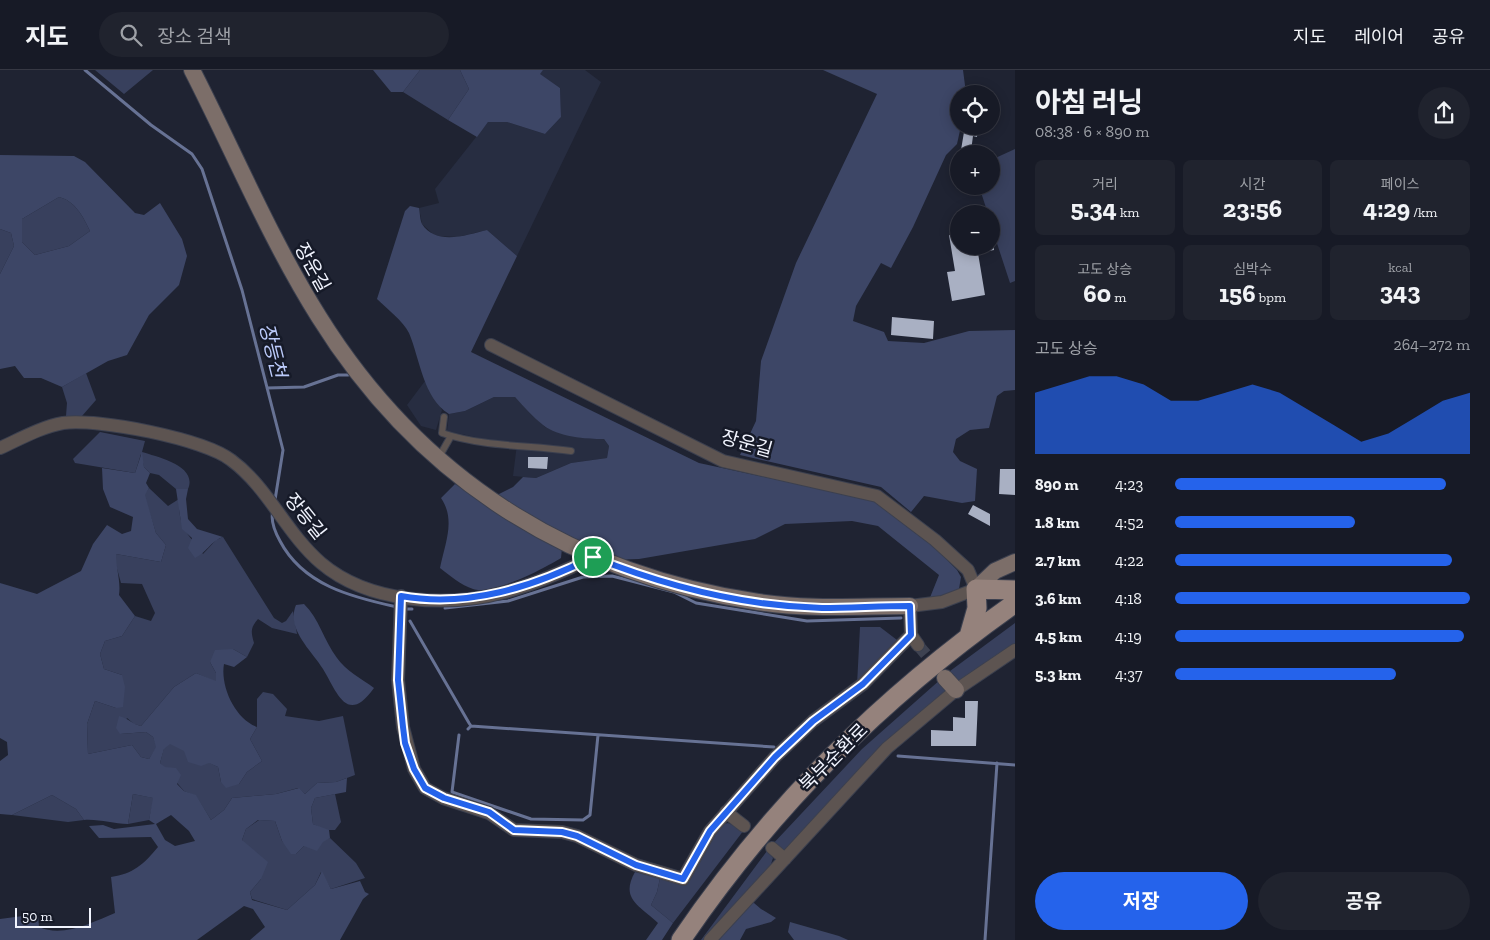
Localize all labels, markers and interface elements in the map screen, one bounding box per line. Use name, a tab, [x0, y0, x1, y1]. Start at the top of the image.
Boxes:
search box	[99, 12, 449, 57]
icon: search	[117, 21, 145, 49]
text: 지도	[25, 22, 69, 51]
text: 장소 검색	[157, 25, 231, 48]
text: 지도	[1293, 26, 1326, 48]
text: 레이어	[1354, 26, 1404, 48]
text: 공유	[1432, 26, 1465, 48]
map controls	[950, 85, 1000, 255]
button: locate	[950, 85, 1000, 135]
text: 아침 러닝	[1035, 86, 1143, 119]
button: share	[1418, 87, 1470, 139]
text: 08:38 · 6 × 890 m	[1035, 122, 1149, 141]
button: +	[950, 145, 1000, 195]
text: 거리	[1092, 176, 1118, 193]
text: 시간	[1240, 176, 1265, 193]
text: 페이스	[1381, 176, 1419, 193]
text: 5.34	[1070, 193, 1117, 223]
text: 23:56	[1223, 193, 1282, 223]
text: 4:29	[1363, 193, 1410, 223]
text: km	[1117, 204, 1139, 221]
text: /km	[1410, 204, 1437, 221]
button: −	[950, 205, 1000, 255]
street label: 장운길	[290, 239, 335, 296]
text: kcal	[1388, 259, 1412, 276]
text: 고도 상승	[1077, 261, 1132, 278]
text: 심박수	[1233, 261, 1272, 278]
text: 343	[1380, 276, 1421, 306]
text: 60	[1083, 278, 1111, 308]
text: 156	[1219, 278, 1256, 308]
text: m	[1111, 289, 1126, 306]
text: bpm	[1256, 289, 1286, 306]
water label: 장등천	[255, 320, 292, 382]
text: 264–272 m	[1394, 335, 1470, 354]
text: 고도 상승	[1035, 339, 1098, 358]
street label: 장운길	[718, 425, 775, 462]
text: 890 m	[1035, 475, 1078, 494]
text: 4:23	[1115, 475, 1143, 494]
street label: 장등길	[280, 489, 331, 544]
text: 1.8 km	[1035, 513, 1080, 532]
text: 4:52	[1115, 513, 1144, 532]
pin	[572, 536, 614, 578]
icon: arrive	[579, 543, 607, 571]
text: 2.7 km	[1035, 551, 1081, 570]
text: 4:22	[1115, 551, 1144, 570]
text: 3.6 km	[1035, 589, 1081, 608]
text: 4:18	[1115, 589, 1142, 608]
text: 4.5 km	[1035, 627, 1082, 646]
text: 4:19	[1115, 627, 1142, 646]
text: 5.3 km	[1035, 665, 1081, 684]
text: 4:37	[1115, 665, 1143, 684]
street label: 북부순환로	[794, 718, 872, 796]
button: 저장	[1035, 872, 1248, 930]
button: 공유	[1258, 872, 1470, 930]
scale bar	[15, 905, 91, 928]
text: 50 m	[22, 908, 53, 925]

